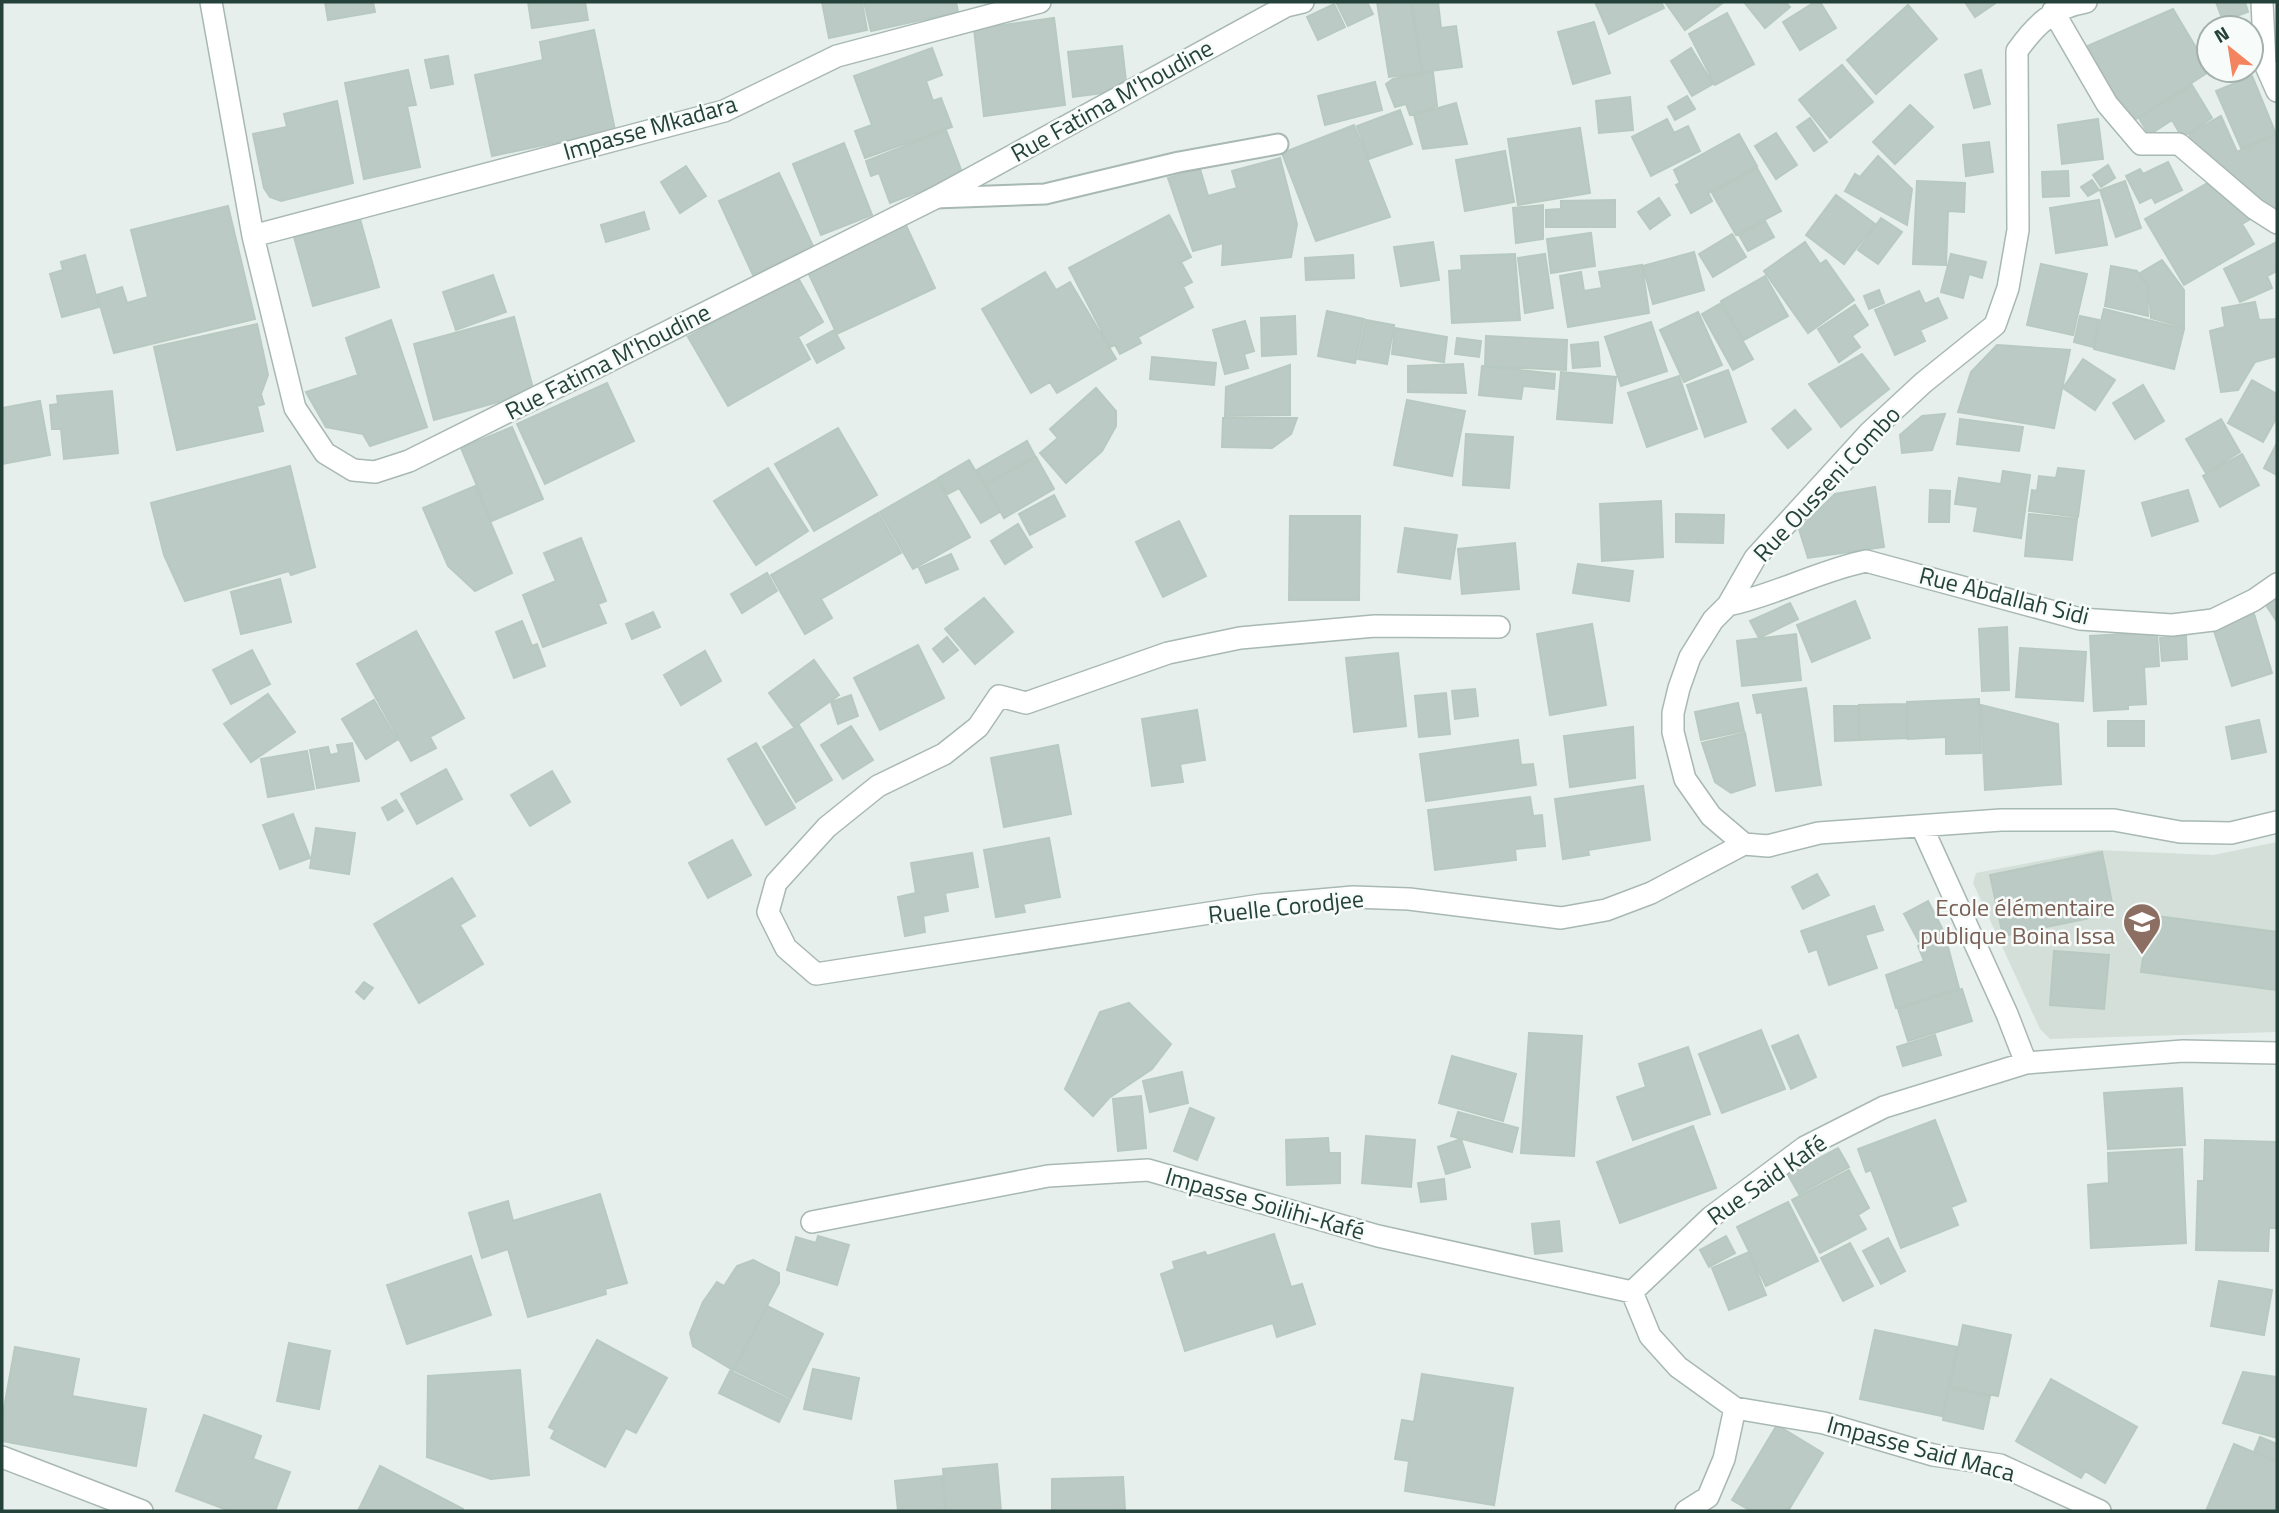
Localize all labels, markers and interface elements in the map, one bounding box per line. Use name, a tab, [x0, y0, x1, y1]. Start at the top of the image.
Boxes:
north arrow	[2195, 14, 2265, 84]
text: N	[2208, 18, 2234, 50]
street label: Rue Fatima M'houdine	[1004, 30, 1219, 171]
street label: Impasse Mkadara	[559, 85, 741, 169]
street label: Rue Fatima M'houdine	[499, 294, 716, 428]
street label: Rue Ousseni Combo	[1744, 397, 1908, 570]
street label: Rue Abdallah Sidi	[1915, 557, 2093, 634]
street label: Ruelle Corodjee	[1206, 880, 1366, 932]
place label: Ecole élémentaire publique Boina Issa	[1920, 889, 2115, 953]
school or university icon: Ecole élémentaire publique Boina Issa	[2121, 901, 2163, 956]
street label: Rue Said Kafé	[1699, 1125, 1834, 1234]
street label: Impasse Soilihi-Kafé	[1161, 1157, 1369, 1249]
street label: Impasse Said Maca	[1823, 1406, 2019, 1490]

